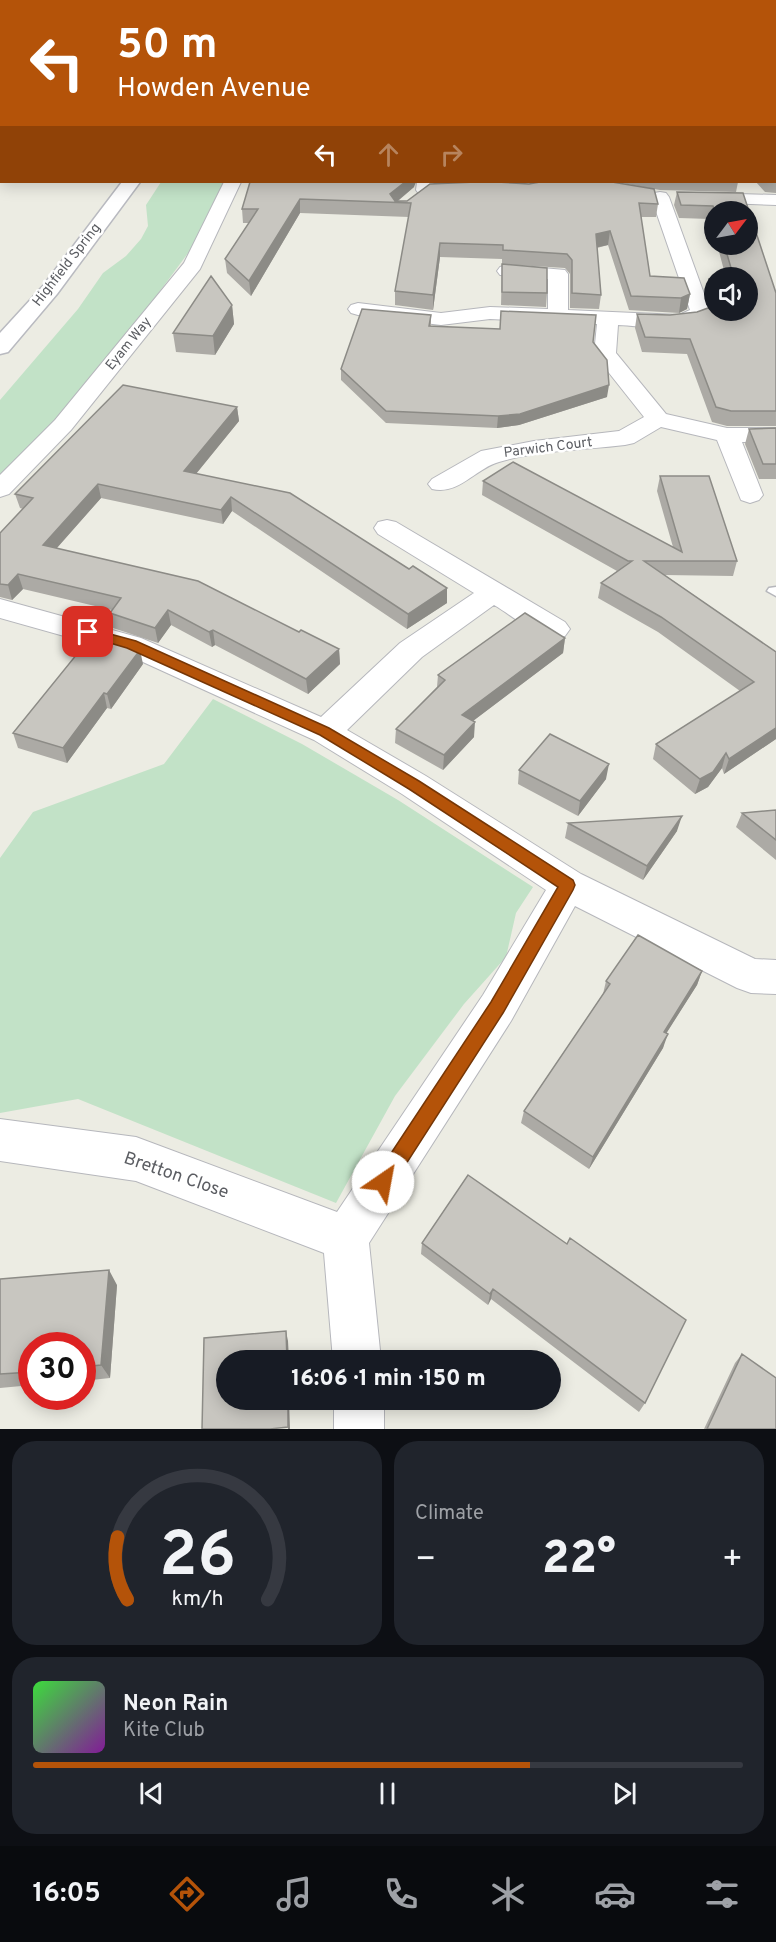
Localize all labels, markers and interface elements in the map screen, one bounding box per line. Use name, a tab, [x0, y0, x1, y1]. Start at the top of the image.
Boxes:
text: 50 m	[117, 20, 218, 73]
icon: left	[18, 24, 96, 102]
text: Howden Avenue	[117, 72, 310, 106]
icon: left	[309, 138, 342, 171]
icon: ahead	[372, 138, 405, 171]
icon: right	[435, 138, 468, 171]
north arrow	[704, 201, 758, 255]
map controls	[704, 201, 758, 321]
street label: Highfield Spring	[29, 220, 105, 310]
button: sound	[704, 267, 758, 321]
street label: Eyam Way	[102, 314, 156, 374]
street label: Parwich Court	[503, 434, 593, 462]
pin	[62, 606, 113, 657]
icon: arrive	[71, 615, 104, 648]
street label: Bretton Close	[120, 1147, 232, 1205]
position arrow	[351, 1150, 415, 1214]
speed limit sign: 30	[18, 1332, 96, 1410]
text: 16:06 · 1 min · 150 m	[291, 1366, 486, 1393]
text: Climate	[415, 1501, 484, 1527]
text: 26	[159, 1519, 235, 1598]
text: 22°	[542, 1532, 616, 1589]
text: −	[415, 1540, 436, 1582]
text: +	[722, 1540, 743, 1582]
text: km/h	[171, 1586, 223, 1613]
text: Neon Rain	[123, 1691, 228, 1718]
text: Kite Club	[123, 1718, 205, 1744]
icon: previous	[135, 1777, 168, 1810]
icon: pause	[371, 1777, 404, 1810]
icon: next	[608, 1777, 641, 1810]
icon: directions	[166, 1873, 208, 1915]
icon: music	[273, 1873, 315, 1915]
icon: phone	[380, 1873, 422, 1915]
icon: climate	[487, 1873, 529, 1915]
icon: car	[594, 1873, 636, 1915]
icon: filters	[701, 1873, 743, 1915]
text: 16:05	[33, 1877, 101, 1911]

